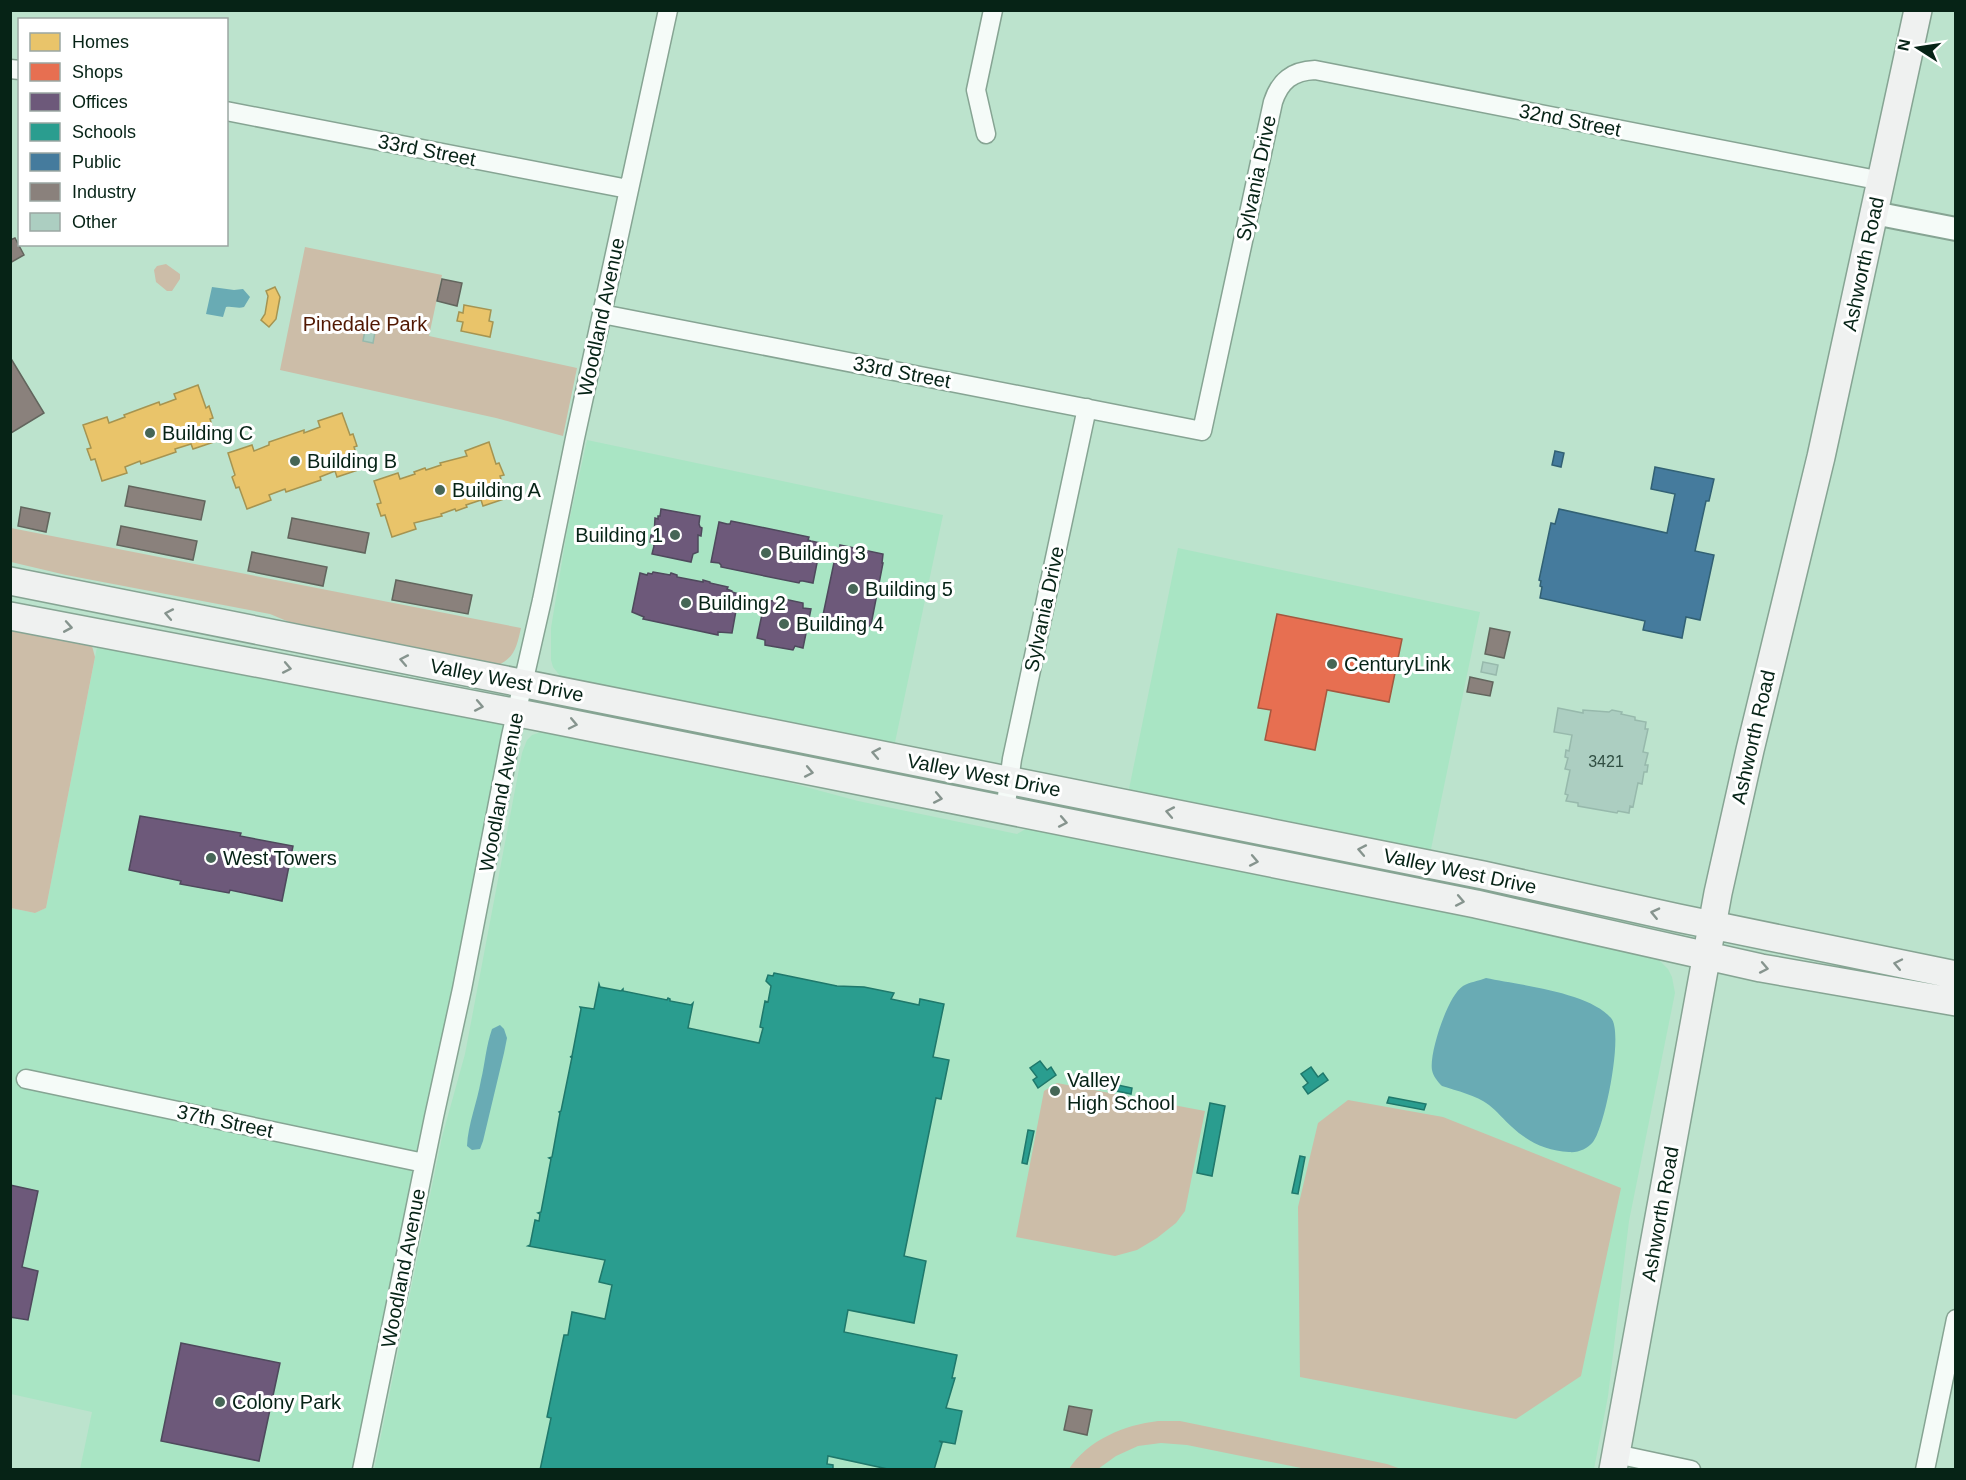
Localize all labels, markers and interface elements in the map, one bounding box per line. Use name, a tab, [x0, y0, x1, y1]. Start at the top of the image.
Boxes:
legend	[18, 18, 228, 246]
north arrow	[1888, 18, 1948, 78]
text: Homes	[72, 32, 129, 52]
text: N	[1894, 38, 1913, 52]
text: Shops	[72, 62, 123, 82]
text: Offices	[72, 92, 128, 112]
street label: 32nd Street	[1517, 99, 1623, 141]
street label: Sylvania Drive	[1232, 113, 1280, 243]
text: Schools	[72, 122, 136, 142]
street label: 33rd Street	[376, 130, 478, 170]
text: Public	[72, 152, 121, 172]
text: Industry	[72, 182, 136, 202]
street label: Ashworth Road	[1838, 195, 1888, 333]
text: Other	[72, 212, 117, 232]
street label: Woodland Avenue	[573, 236, 629, 398]
park label: Pinedale Park	[303, 313, 428, 335]
street label: 33rd Street	[851, 352, 953, 392]
place label: Building C	[162, 422, 253, 444]
marker: Building C	[143, 426, 157, 440]
place label: Building B	[307, 450, 397, 472]
marker: Building B	[288, 454, 302, 468]
place label: Building A	[452, 479, 542, 501]
marker: Building A	[433, 483, 447, 497]
place label: Building 1	[575, 524, 663, 546]
marker: Building 1	[668, 528, 682, 542]
place label: Building 3	[778, 542, 866, 564]
street label: Sylvania Drive	[1020, 544, 1068, 674]
marker: Building 3	[759, 546, 773, 560]
place label: Building 5	[865, 578, 953, 600]
marker: Building 5	[846, 582, 860, 596]
place label: Building 2	[698, 592, 786, 614]
marker: Building 2	[679, 596, 693, 610]
one-way arrow	[164, 608, 174, 621]
place label: Building 4	[796, 613, 884, 635]
marker: Building 4	[777, 617, 791, 631]
one-way arrow	[63, 620, 73, 632]
place label: CenturyLink	[1344, 653, 1452, 675]
one-way arrow	[399, 654, 409, 667]
street label: Valley West Drive	[428, 654, 586, 706]
marker: CenturyLink	[1325, 657, 1339, 671]
one-way arrow	[282, 661, 292, 674]
street label: Ashworth Road	[1727, 668, 1779, 806]
one-way arrow	[473, 699, 483, 712]
street label: Woodland Avenue	[475, 711, 527, 873]
one-way arrow	[568, 717, 578, 730]
one-way arrow	[872, 747, 882, 760]
street label: Valley West Drive	[905, 749, 1063, 801]
house number: 3421	[1588, 753, 1624, 770]
one-way arrow	[803, 765, 813, 778]
one-way arrow	[933, 791, 943, 804]
one-way arrow	[1166, 806, 1176, 819]
one-way arrow	[1058, 815, 1068, 828]
one-way arrow	[1357, 844, 1367, 857]
street label: Valley West Drive	[1381, 844, 1539, 898]
place label: West Towers	[223, 847, 337, 869]
marker: West Towers	[204, 851, 218, 865]
one-way arrow	[1249, 854, 1259, 867]
one-way arrow	[1455, 894, 1465, 907]
one-way arrow	[1650, 907, 1660, 920]
one-way arrow	[1893, 958, 1903, 971]
one-way arrow	[1758, 961, 1768, 974]
place label: Valley High School	[1067, 1069, 1175, 1114]
marker: Valley High School	[1048, 1084, 1062, 1098]
street label: 37th Street	[175, 1100, 276, 1142]
street label: Ashworth Road	[1637, 1145, 1683, 1283]
street label: Woodland Avenue	[377, 1187, 429, 1349]
place label: Colony Park	[232, 1391, 342, 1413]
marker: Colony Park	[213, 1395, 227, 1409]

